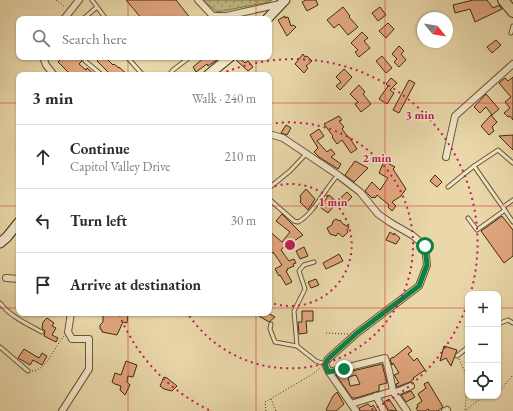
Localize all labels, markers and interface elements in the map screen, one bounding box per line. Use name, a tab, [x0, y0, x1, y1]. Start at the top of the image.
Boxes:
north arrow	[417, 12, 453, 48]
search box	[16, 16, 272, 60]
icon: search	[30, 27, 52, 49]
text: Search here	[62, 29, 127, 48]
text: 3 min	[32, 87, 73, 109]
text: Walk · 240 m	[192, 90, 256, 107]
text: 3 min	[405, 107, 435, 123]
text: Continue	[70, 139, 130, 158]
icon: ahead	[32, 146, 54, 168]
text: 210 m	[225, 148, 256, 165]
text: 2 min	[362, 150, 392, 166]
text: Capitol Valley Drive	[70, 158, 170, 175]
text: 1 min	[318, 194, 348, 210]
icon: left	[32, 210, 54, 232]
text: Turn left	[70, 211, 127, 230]
text: 30 m	[231, 212, 256, 229]
route start	[416, 237, 434, 255]
centre of rings	[283, 238, 297, 252]
icon: arrive	[32, 274, 54, 296]
text: Arrive at destination	[70, 275, 201, 294]
map controls	[465, 291, 501, 399]
button: +	[465, 291, 501, 327]
button: −	[465, 327, 501, 363]
route end	[335, 360, 353, 378]
button: locate	[465, 363, 501, 399]

